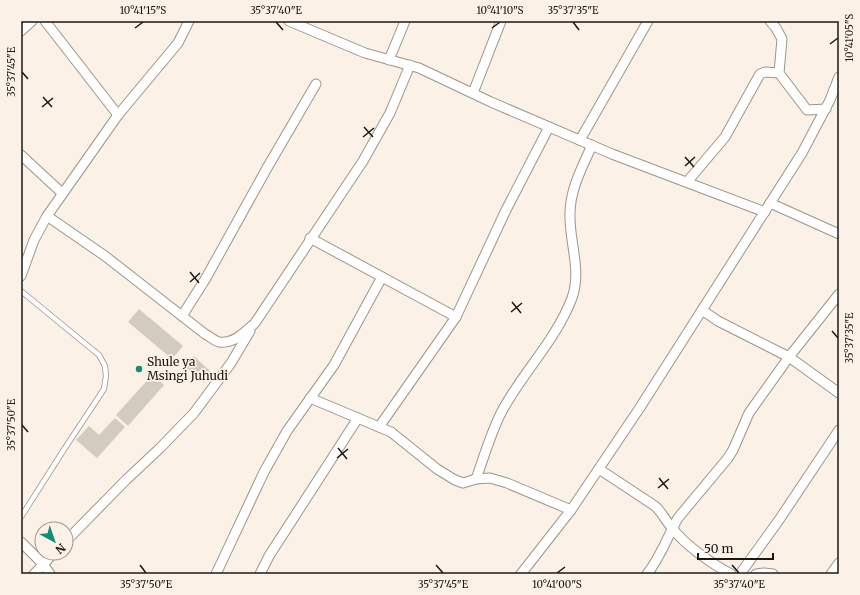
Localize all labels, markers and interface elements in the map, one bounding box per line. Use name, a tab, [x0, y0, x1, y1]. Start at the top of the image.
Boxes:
text: 10°41'15"S	[120, 4, 166, 17]
text: 35°37'40"E	[250, 4, 302, 17]
text: 10°41'10"S	[476, 4, 524, 17]
text: 35°37'35"E	[548, 4, 599, 17]
text: 10°41'05"S	[843, 14, 856, 62]
text: 35°37'45"E	[5, 46, 18, 97]
text: 35°37'35"E	[843, 312, 856, 363]
place label: Shule ya Msingi Juhudi	[147, 354, 228, 383]
marker: Shule ya Msingi Juhudi	[134, 364, 144, 374]
text: 35°37'50"E	[5, 398, 18, 451]
north arrow	[34, 521, 74, 561]
scale bar	[698, 535, 773, 561]
text: N	[52, 541, 68, 557]
text: 50 m	[704, 541, 733, 556]
text: 35°37'50"E	[120, 578, 173, 591]
text: 35°37'45"E	[418, 578, 469, 591]
text: 10°41'00"S	[532, 578, 582, 591]
text: 35°37'40"E	[713, 578, 765, 591]

